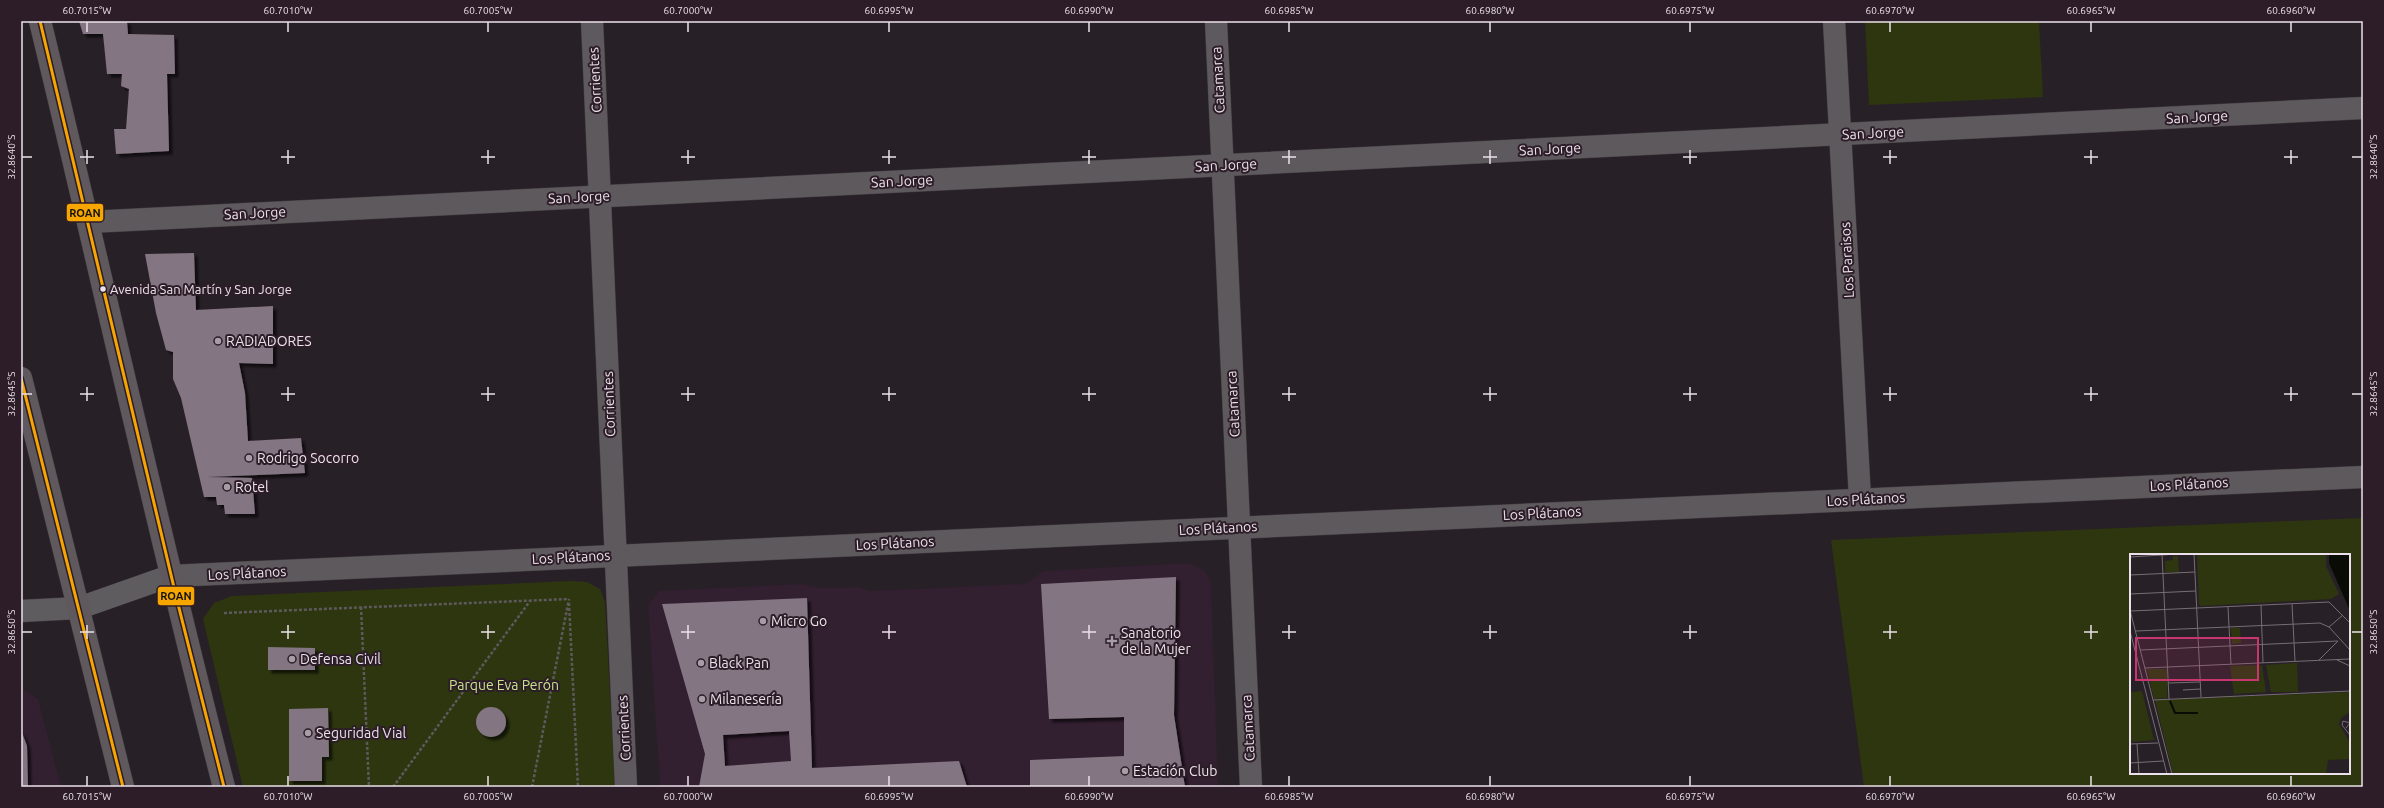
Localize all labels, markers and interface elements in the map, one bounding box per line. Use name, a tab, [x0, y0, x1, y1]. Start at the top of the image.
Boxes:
text: 60.7015°W	[63, 5, 111, 16]
text: 60.7010°W	[264, 5, 312, 16]
text: 60.7005°W	[464, 5, 512, 16]
text: 60.7000°W	[664, 5, 712, 16]
text: 60.6995°W	[865, 5, 913, 16]
text: 60.6990°W	[1065, 5, 1113, 16]
text: 60.6985°W	[1265, 5, 1313, 16]
text: 60.6980°W	[1466, 5, 1514, 16]
text: 60.6975°W	[1666, 5, 1714, 16]
text: 60.6970°W	[1866, 5, 1914, 16]
text: 60.6965°W	[2067, 5, 2115, 16]
text: 60.6960°W	[2267, 5, 2315, 16]
street label: Catamarca	[1208, 46, 1228, 114]
street label: Corrientes	[585, 47, 605, 113]
street label: San Jorge	[2166, 107, 2228, 127]
street label: San Jorge	[1842, 123, 1904, 143]
text: 32.8640°S	[6, 135, 17, 179]
text: 32.8640°S	[2368, 135, 2379, 179]
street label: San Jorge	[1519, 139, 1581, 159]
street label: San Jorge	[1195, 155, 1257, 175]
street label: San Jorge	[871, 171, 933, 191]
street label: San Jorge	[548, 187, 610, 207]
line badge: ROAN	[66, 203, 104, 222]
street label: San Jorge	[224, 203, 286, 223]
text: ROAN	[69, 207, 101, 219]
street label: Los Paraisos	[1837, 221, 1857, 299]
place label: Avenida San Martín y San Jorge	[110, 282, 292, 296]
marker: Avenida San Martín y San Jorge	[98, 284, 108, 294]
place label: RADIADORES	[226, 333, 311, 349]
marker: RADIADORES	[213, 336, 223, 346]
street label: Catamarca	[1223, 370, 1243, 438]
street label: Corrientes	[600, 371, 618, 437]
text: 32.8645°S	[6, 372, 17, 416]
text: 32.8645°S	[2368, 372, 2379, 416]
place label: Rodrigo Socorro	[257, 450, 359, 466]
marker: Rodrigo Socorro	[244, 453, 254, 463]
street label: Los Plátanos	[2149, 474, 2229, 494]
place label: Rotel	[235, 479, 269, 495]
marker: Rotel	[222, 482, 232, 492]
street label: Los Plátanos	[1826, 489, 1906, 509]
street label: Los Plátanos	[1502, 503, 1582, 523]
street label: Los Plátanos	[1178, 518, 1258, 538]
street label: Los Plátanos	[855, 533, 935, 553]
street label: Los Plátanos	[531, 547, 611, 567]
inset map	[2130, 554, 2350, 774]
street label: Los Plátanos	[207, 563, 287, 583]
line badge: ROAN	[157, 586, 195, 606]
text: ROAN	[160, 590, 192, 602]
text: 32.8650°S	[6, 610, 17, 654]
text: 32.8650°S	[2368, 610, 2379, 654]
place label: Micro Go	[771, 613, 827, 629]
marker: Micro Go	[758, 616, 768, 626]
place label: Sanatorio de la Mujer	[1121, 625, 1192, 657]
marker: Sanatorio de la Mujer	[1106, 635, 1118, 647]
place label: Defensa Civil	[300, 651, 381, 667]
marker: Defensa Civil	[287, 654, 297, 664]
place label: Black Pan	[709, 655, 769, 671]
marker: Black Pan	[696, 658, 706, 668]
park label: Parque Eva Perón	[449, 677, 559, 693]
place label: Milanesería	[710, 691, 782, 707]
marker: Milanesería	[697, 694, 707, 704]
street label: Catamarca	[1238, 694, 1258, 762]
street label: Corrientes	[614, 695, 634, 761]
place label: Seguridad Vial	[316, 725, 407, 741]
marker: Seguridad Vial	[303, 728, 313, 738]
place label: Estación Club	[1133, 763, 1217, 779]
marker: Estación Club	[1120, 766, 1130, 776]
text: 60.7015°W	[63, 791, 111, 802]
text: 60.7010°W	[264, 791, 312, 802]
text: 60.7005°W	[464, 791, 512, 802]
text: 60.7000°W	[664, 791, 712, 802]
text: 60.6995°W	[865, 791, 913, 802]
text: 60.6990°W	[1065, 791, 1113, 802]
text: 60.6985°W	[1265, 791, 1313, 802]
text: 60.6980°W	[1466, 791, 1514, 802]
text: 60.6975°W	[1666, 791, 1714, 802]
text: 60.6970°W	[1866, 791, 1914, 802]
text: 60.6965°W	[2067, 791, 2115, 802]
text: 60.6960°W	[2267, 791, 2315, 802]

